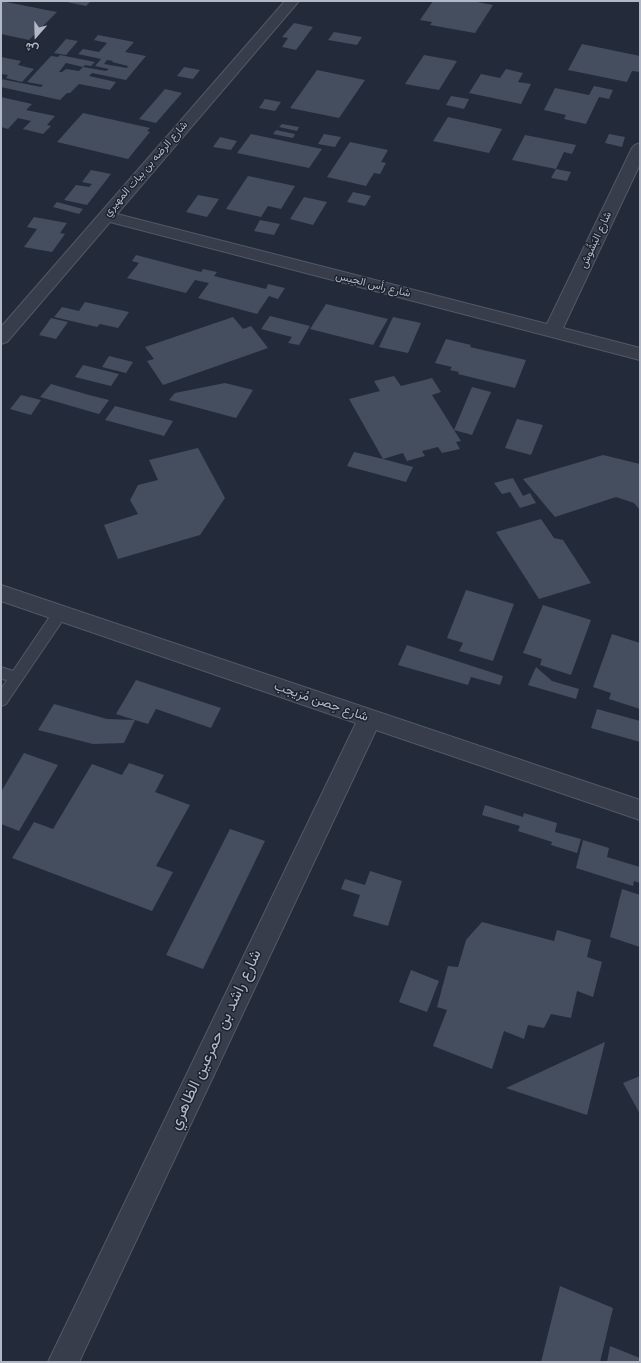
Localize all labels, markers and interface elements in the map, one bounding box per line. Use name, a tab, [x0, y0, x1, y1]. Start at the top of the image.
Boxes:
north arrow	[16, 16, 56, 56]
text: ش	[23, 39, 40, 56]
street label: شارع الرضه بن بيات المهيري	[101, 119, 191, 219]
street label: شارع البَشُوش	[577, 209, 615, 271]
street label: شارع رأس الجبس	[334, 269, 412, 301]
street label: شارع حِصن مُرَيجب	[272, 679, 370, 725]
street label: شارع راشد بن حمرعين الظاهري	[166, 947, 266, 1133]

